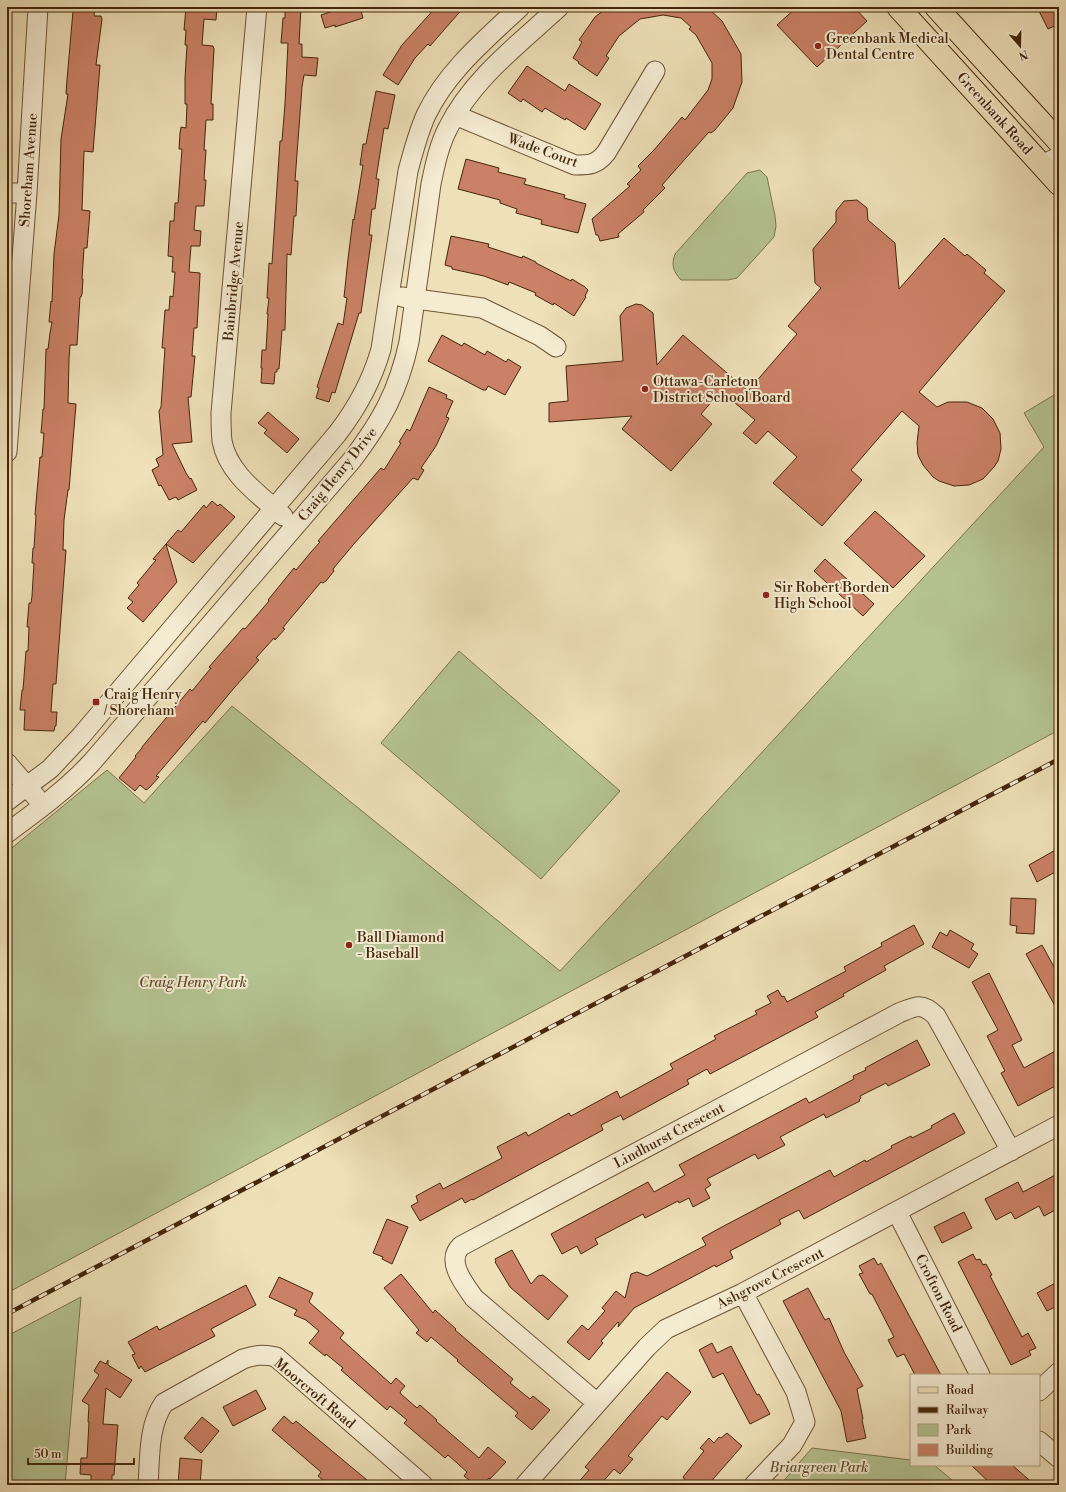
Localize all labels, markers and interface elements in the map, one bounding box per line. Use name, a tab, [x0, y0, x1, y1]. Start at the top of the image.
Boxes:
north arrow	[1000, 26, 1040, 66]
place label: Greenbank Medical Dental Centre	[826, 30, 949, 64]
marker: Greenbank Medical Dental Centre	[813, 41, 823, 51]
text: N	[1016, 46, 1030, 63]
street label: Greenbank Road	[953, 69, 1036, 159]
street label: Shoreham Avenue	[16, 113, 42, 228]
street label: Wade Court	[504, 130, 580, 172]
street label: Bainbridge Avenue	[220, 221, 248, 343]
place label: Ottawa-Carleton District School Board	[653, 373, 790, 407]
marker: Ottawa-Carleton District School Board	[640, 384, 650, 394]
street label: Craig Henry Drive	[294, 424, 381, 525]
place label: Sir Robert Borden High School	[774, 579, 890, 613]
marker: Sir Robert Borden High School	[761, 590, 771, 600]
place label: Craig Henry / Shoreham	[103, 686, 182, 720]
marker: Craig Henry / Shoreham	[91, 697, 101, 707]
place label: Ball Diamond - Baseball	[356, 929, 444, 963]
marker: Ball Diamond - Baseball	[344, 940, 354, 950]
park label: Craig Henry Park	[139, 974, 247, 992]
street label: Lindhurst Crescent	[611, 1099, 728, 1173]
street label: Ashgrove Crescent	[713, 1244, 827, 1314]
street label: Crofton Road	[911, 1251, 965, 1335]
street label: Moorcroft Road	[270, 1355, 359, 1433]
legend	[910, 1374, 1040, 1466]
text: Road	[946, 1383, 974, 1398]
text: Railway	[946, 1403, 988, 1418]
text: Park	[946, 1423, 972, 1438]
scale bar	[28, 1440, 134, 1466]
text: Building	[945, 1443, 994, 1458]
text: 50 m	[34, 1447, 62, 1462]
park label: Briargreen Park	[769, 1459, 868, 1477]

